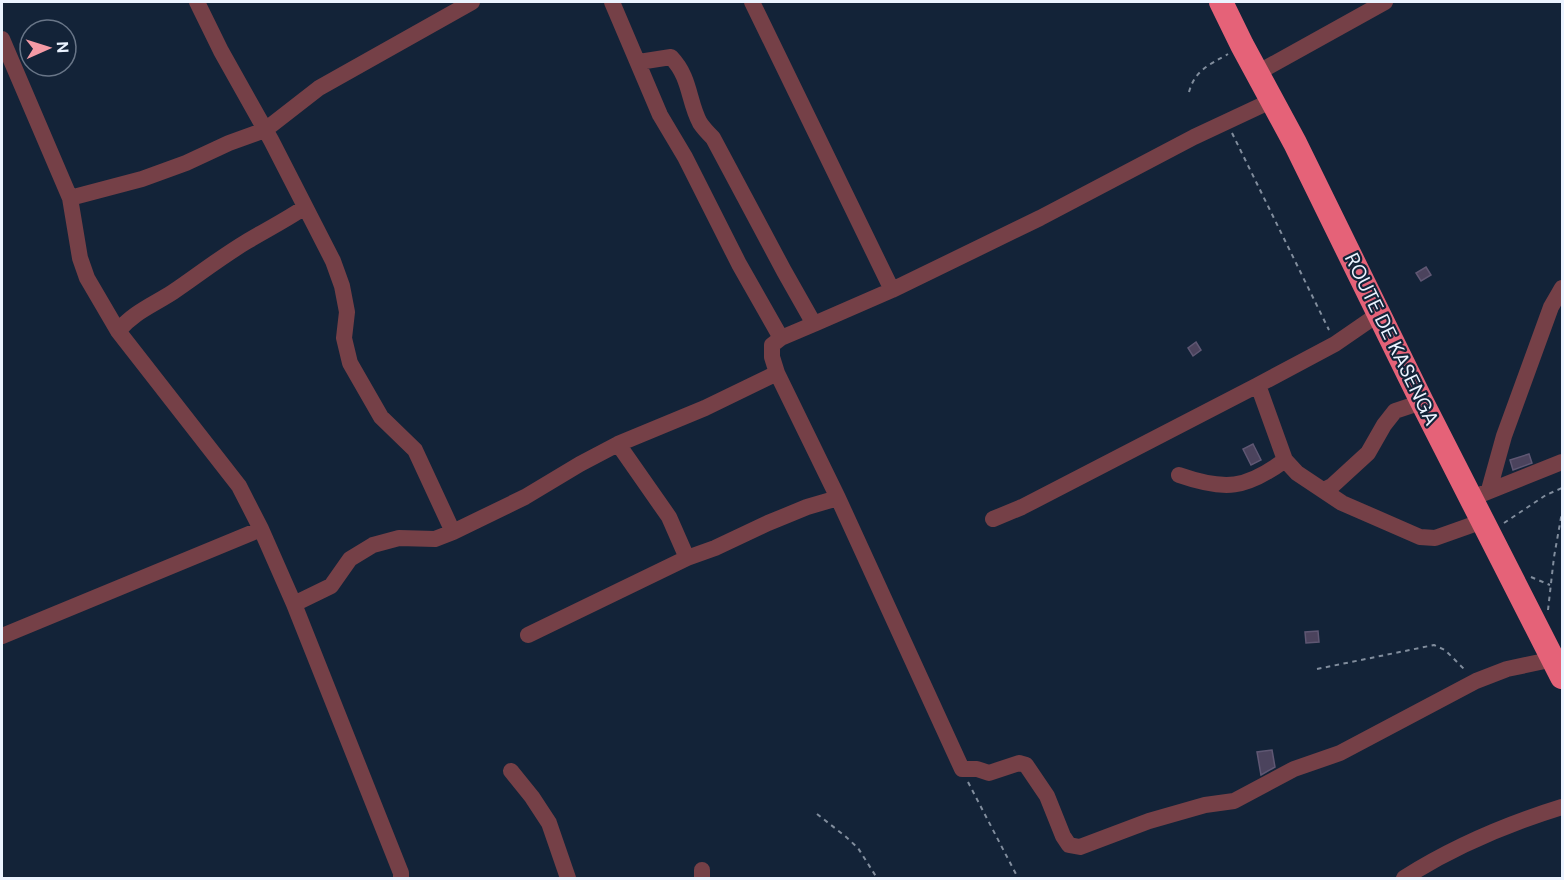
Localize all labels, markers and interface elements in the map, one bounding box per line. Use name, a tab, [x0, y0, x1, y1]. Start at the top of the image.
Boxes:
north arrow	[18, 18, 78, 78]
text: N	[52, 41, 73, 54]
street label: ROUTE DE KASENGA	[1339, 248, 1445, 430]

